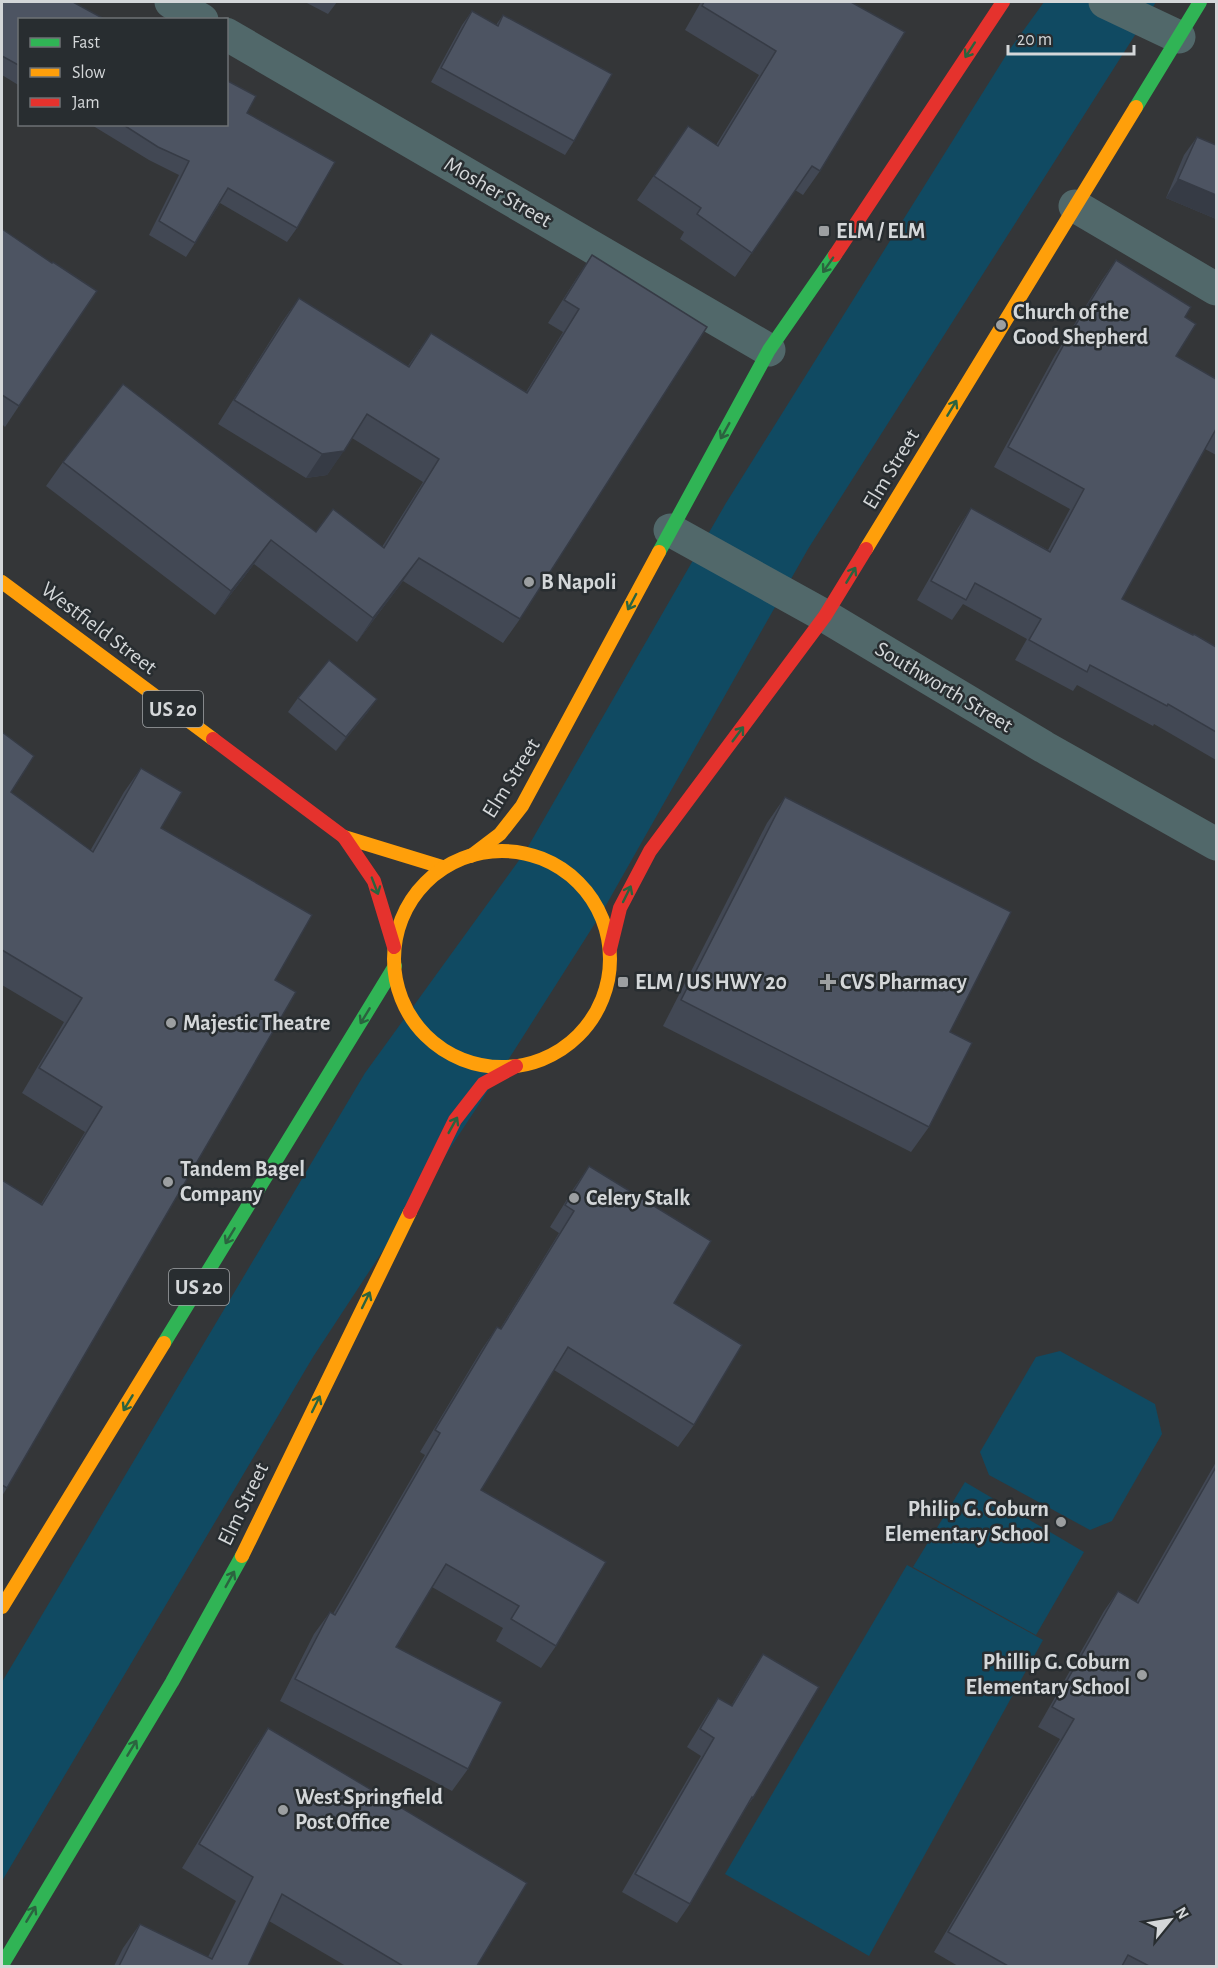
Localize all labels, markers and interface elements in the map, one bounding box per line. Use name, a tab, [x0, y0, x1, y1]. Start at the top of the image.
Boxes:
legend	[18, 18, 228, 126]
scale bar	[1008, 18, 1134, 56]
text: 20 m	[1017, 31, 1052, 49]
text: Fast	[72, 34, 100, 52]
one-way arrow	[964, 42, 977, 59]
text: Slow	[72, 64, 105, 82]
text: Jam	[72, 94, 100, 112]
street label: Mosher Street	[441, 152, 555, 232]
place label: ELM / ELM	[836, 220, 925, 242]
marker: ELM / ELM	[817, 224, 831, 238]
one-way arrow	[822, 257, 834, 273]
place label: Church of the Good Shepherd	[1013, 301, 1149, 348]
marker: Church of the Good Shepherd	[994, 318, 1008, 332]
one-way arrow	[947, 400, 959, 417]
one-way arrow	[719, 422, 731, 439]
street label: Elm Street	[859, 425, 923, 513]
one-way arrow	[845, 567, 857, 584]
place label: B Napoli	[541, 571, 616, 593]
marker: B Napoli	[522, 575, 536, 589]
street label: Westfield Street	[37, 578, 161, 678]
one-way arrow	[626, 593, 638, 610]
street label: Southworth Street	[871, 637, 1017, 737]
road number: US 20	[143, 691, 203, 727]
one-way arrow	[731, 726, 744, 742]
street label: Elm Street	[478, 734, 544, 822]
one-way arrow	[370, 877, 381, 895]
one-way arrow	[621, 885, 633, 903]
place label: ELM / US HWY 20	[635, 971, 787, 993]
place label: CVS Pharmacy	[840, 971, 967, 994]
marker: ELM / US HWY 20	[616, 975, 630, 989]
marker: CVS Pharmacy	[821, 975, 835, 989]
one-way arrow	[358, 1007, 370, 1024]
place label: Majestic Theatre	[183, 1012, 330, 1035]
marker: Majestic Theatre	[164, 1016, 178, 1030]
one-way arrow	[448, 1117, 459, 1135]
place label: Tandem Bagel Company	[180, 1158, 305, 1206]
marker: Tandem Bagel Company	[161, 1175, 175, 1189]
place label: Celery Stalk	[586, 1187, 690, 1210]
marker: Celery Stalk	[567, 1191, 581, 1205]
one-way arrow	[224, 1227, 236, 1244]
road number: US 20	[169, 1269, 229, 1305]
one-way arrow	[361, 1291, 372, 1309]
one-way arrow	[122, 1394, 134, 1411]
one-way arrow	[311, 1395, 322, 1413]
street label: Elm Street	[214, 1459, 272, 1549]
place label: Philip G. Coburn Elementary School	[885, 1498, 1049, 1546]
marker: Philip G. Coburn Elementary School	[1054, 1515, 1068, 1529]
one-way arrow	[224, 1571, 236, 1588]
place label: Phillip G. Coburn Elementary School	[966, 1651, 1130, 1699]
marker: Phillip G. Coburn Elementary School	[1135, 1668, 1149, 1682]
one-way arrow	[127, 1740, 139, 1757]
place label: West Springfield Post Office	[295, 1786, 443, 1833]
marker: West Springfield Post Office	[276, 1803, 290, 1817]
north arrow	[1140, 1890, 1200, 1950]
text: N	[1172, 1904, 1192, 1922]
one-way arrow	[26, 1906, 38, 1923]

